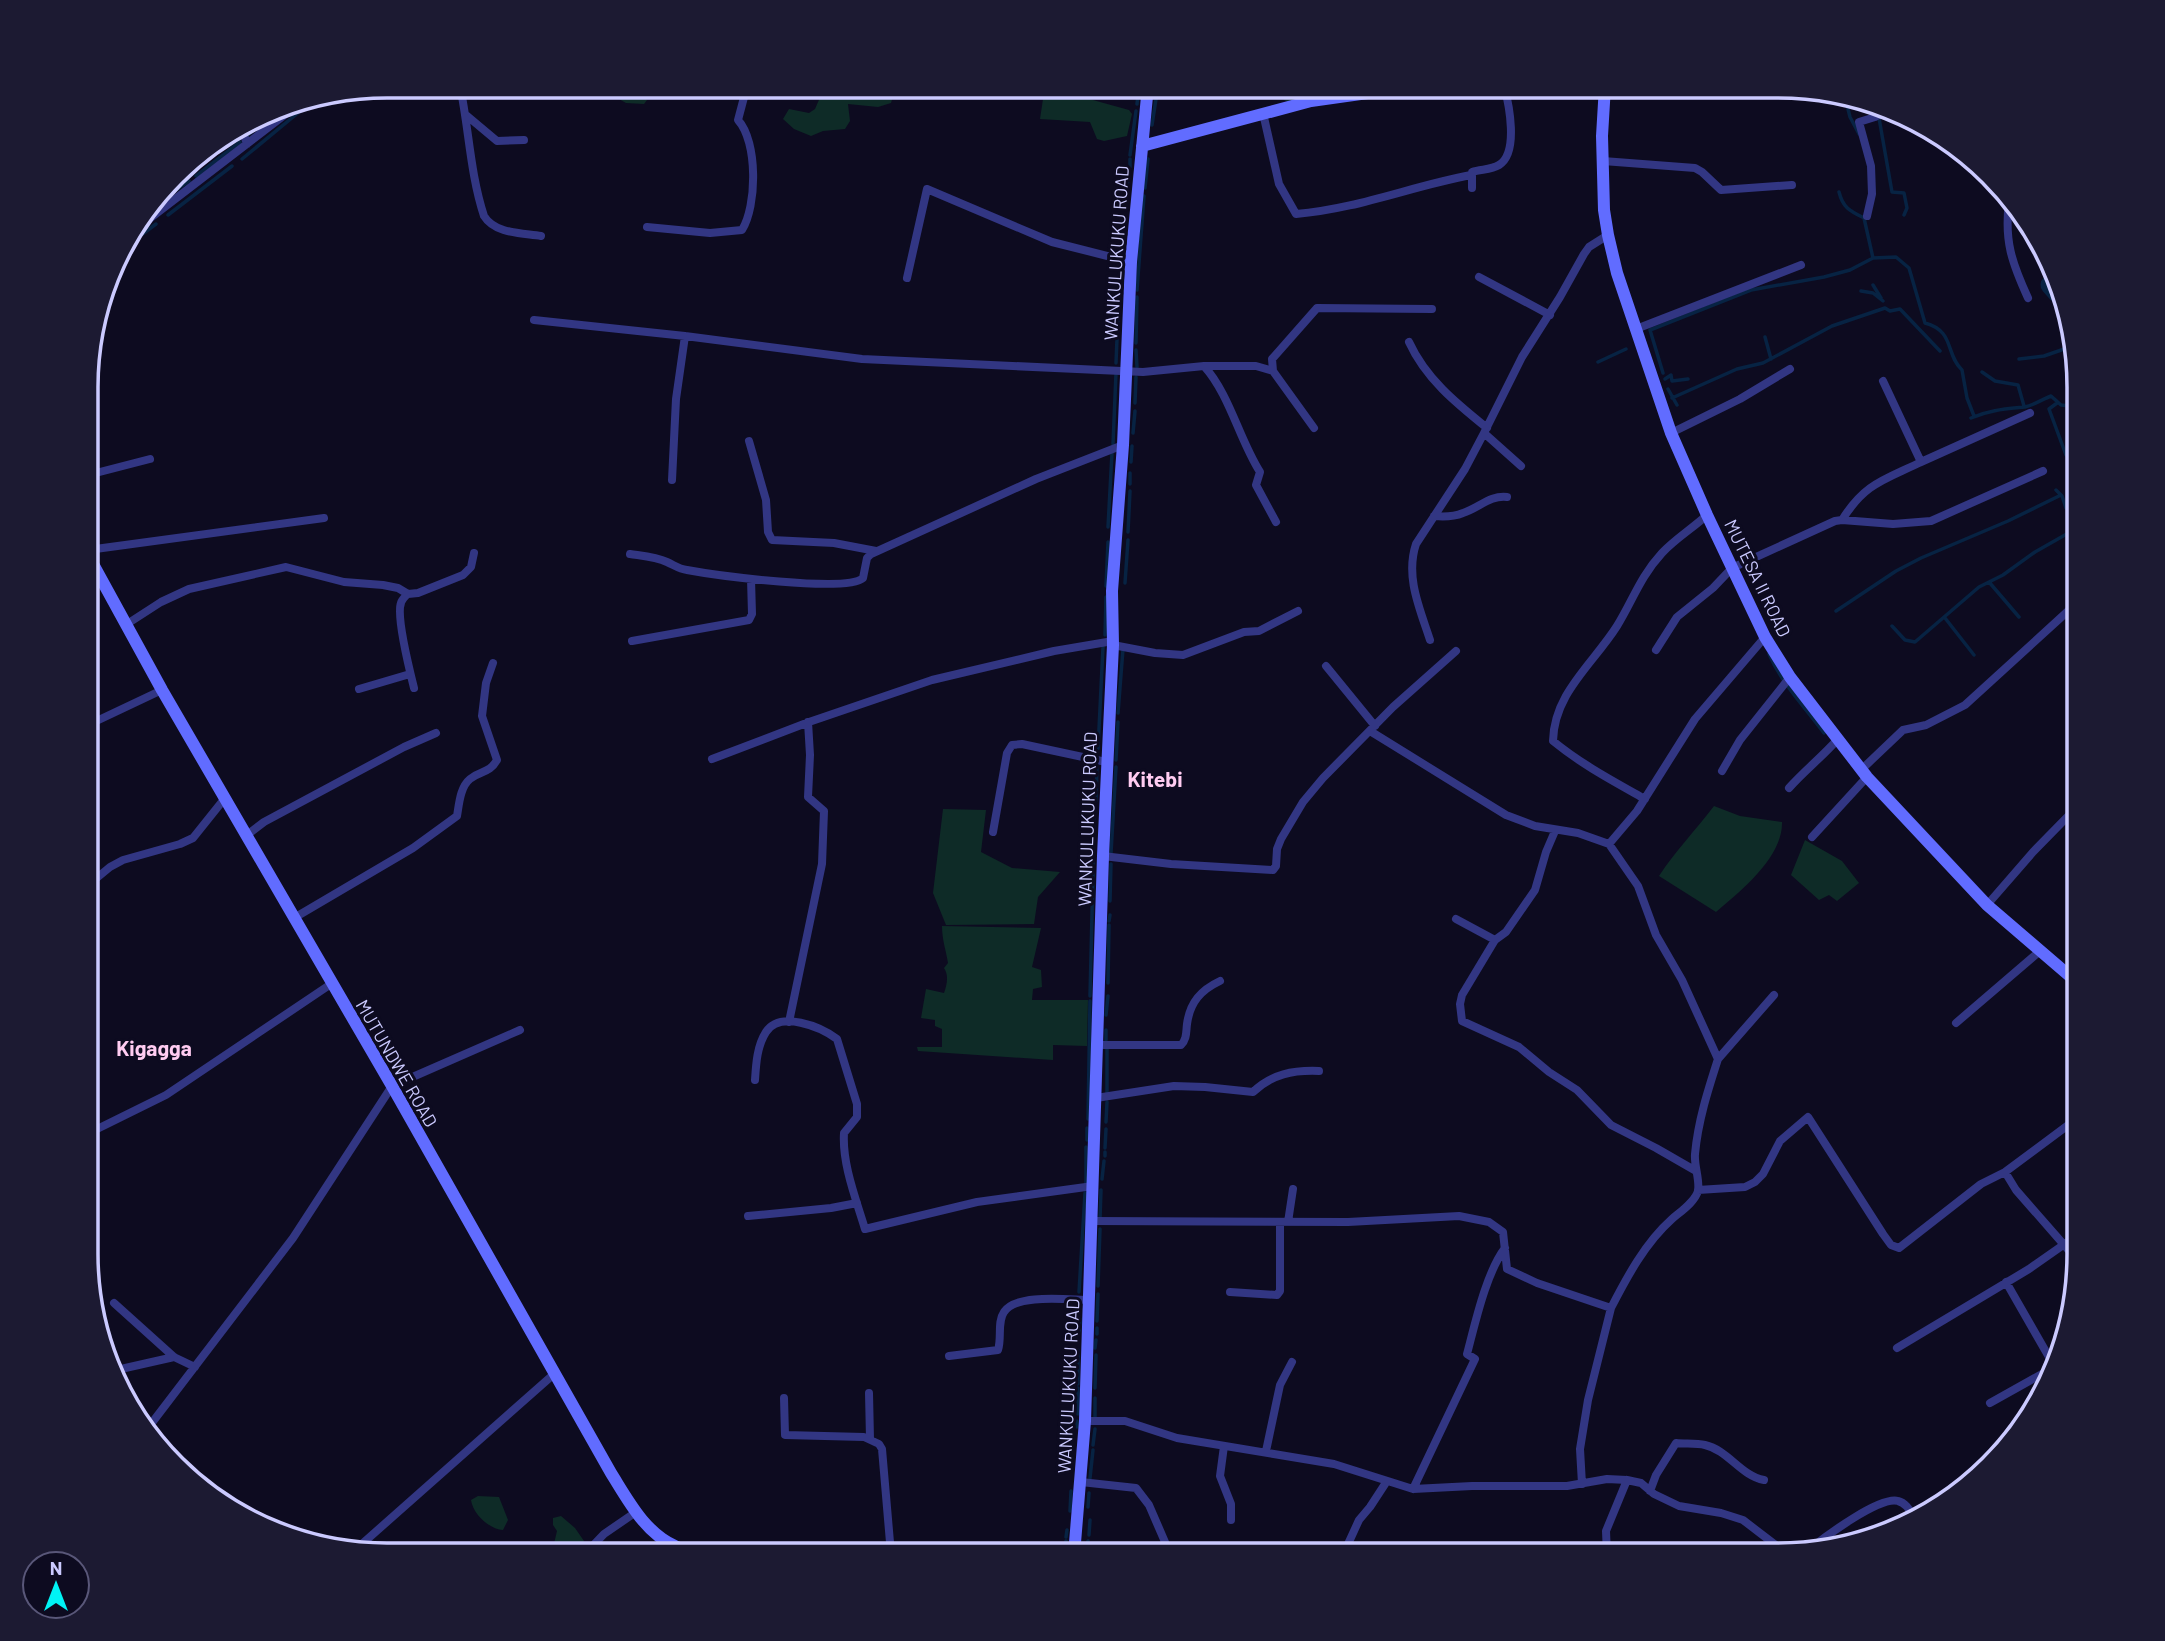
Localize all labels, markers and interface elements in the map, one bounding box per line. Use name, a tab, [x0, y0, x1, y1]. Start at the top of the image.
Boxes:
street label: WANKULUKUKU ROAD	[1099, 165, 1133, 341]
street label: MUTESA II ROAD	[1720, 516, 1796, 640]
street label: WANKULUKUKU ROAD	[1073, 731, 1101, 907]
district label: Kitebi	[1127, 766, 1183, 791]
street label: MUTUNDWE ROAD	[352, 995, 442, 1131]
district label: Kigagga	[116, 1035, 192, 1060]
street label: WANKULUKUKU ROAD	[1052, 1298, 1084, 1474]
north arrow	[21, 1550, 91, 1620]
text: N	[50, 1556, 62, 1579]

